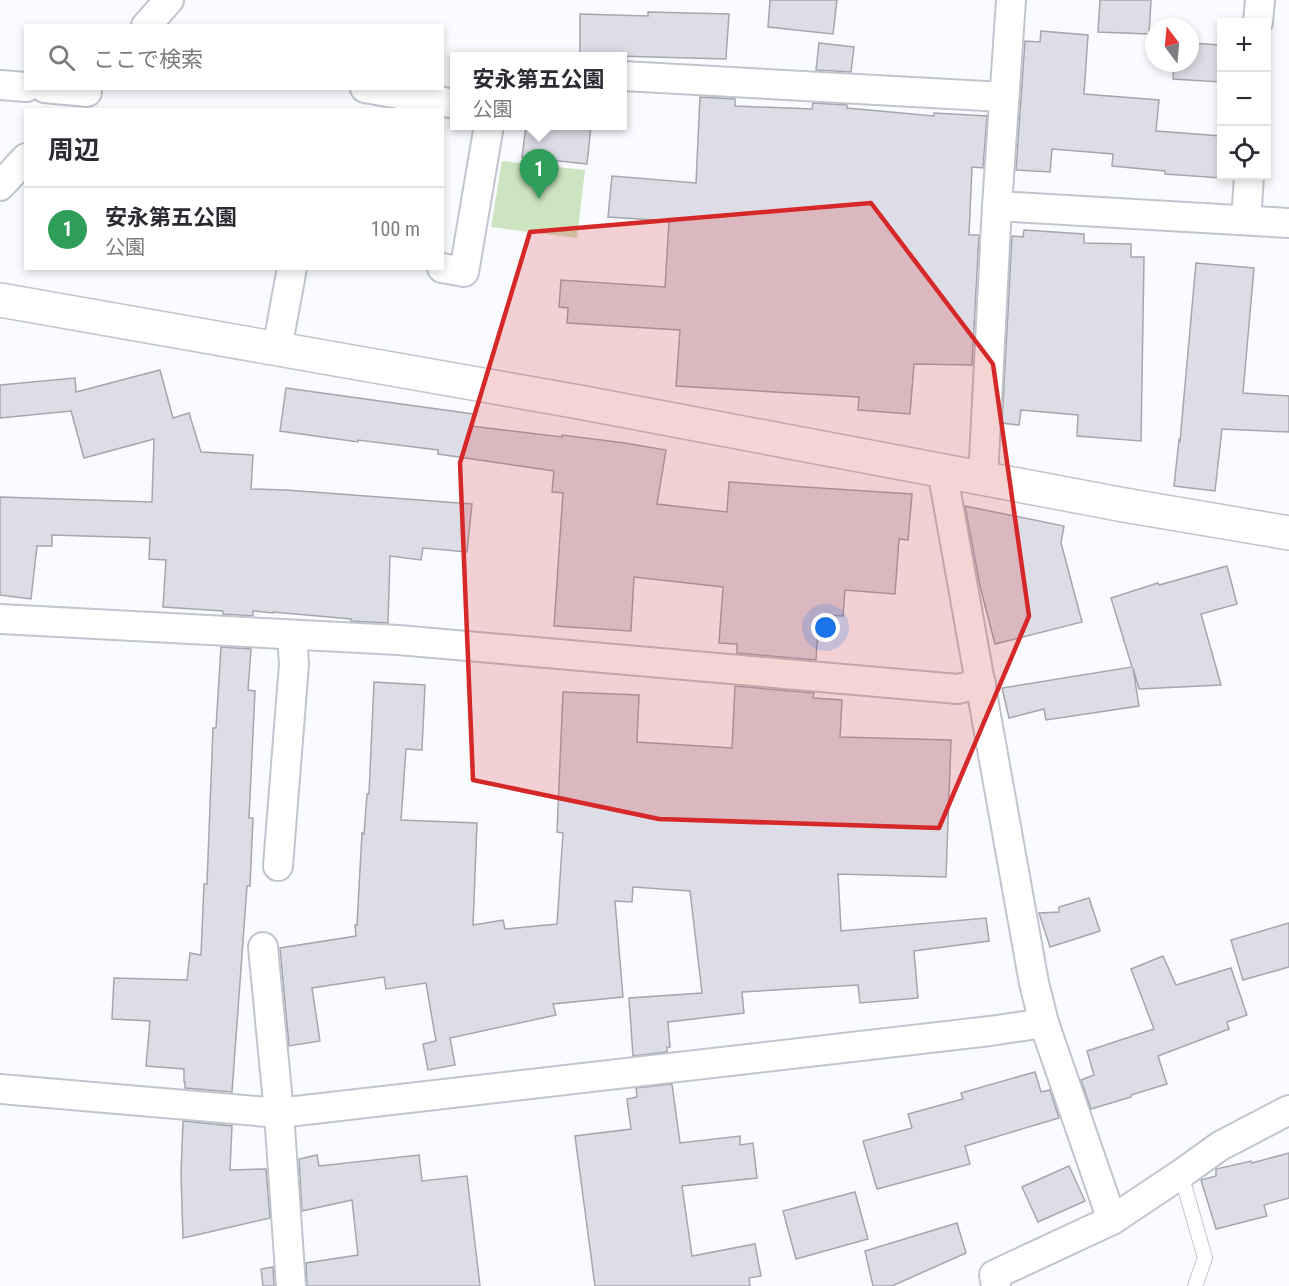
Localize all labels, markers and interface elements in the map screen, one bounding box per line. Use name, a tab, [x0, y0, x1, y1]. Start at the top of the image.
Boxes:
north arrow	[1145, 18, 1199, 72]
map controls	[1217, 18, 1271, 180]
button: +	[1217, 18, 1271, 72]
search box	[24, 24, 444, 90]
icon: search	[45, 41, 78, 74]
text: ここで検索	[93, 47, 203, 72]
popup	[450, 52, 627, 130]
text: 安永第五公園	[472, 67, 605, 92]
button: −	[1217, 72, 1271, 126]
text: 公園	[472, 97, 512, 121]
button: locate	[1217, 126, 1271, 180]
text: 周辺	[48, 135, 100, 165]
pin: 1	[520, 150, 558, 199]
text: 安永第五公園	[105, 205, 237, 230]
text: 1	[62, 217, 73, 241]
text: 100 m	[371, 217, 420, 241]
text: 公園	[105, 235, 145, 259]
your location	[811, 613, 840, 642]

